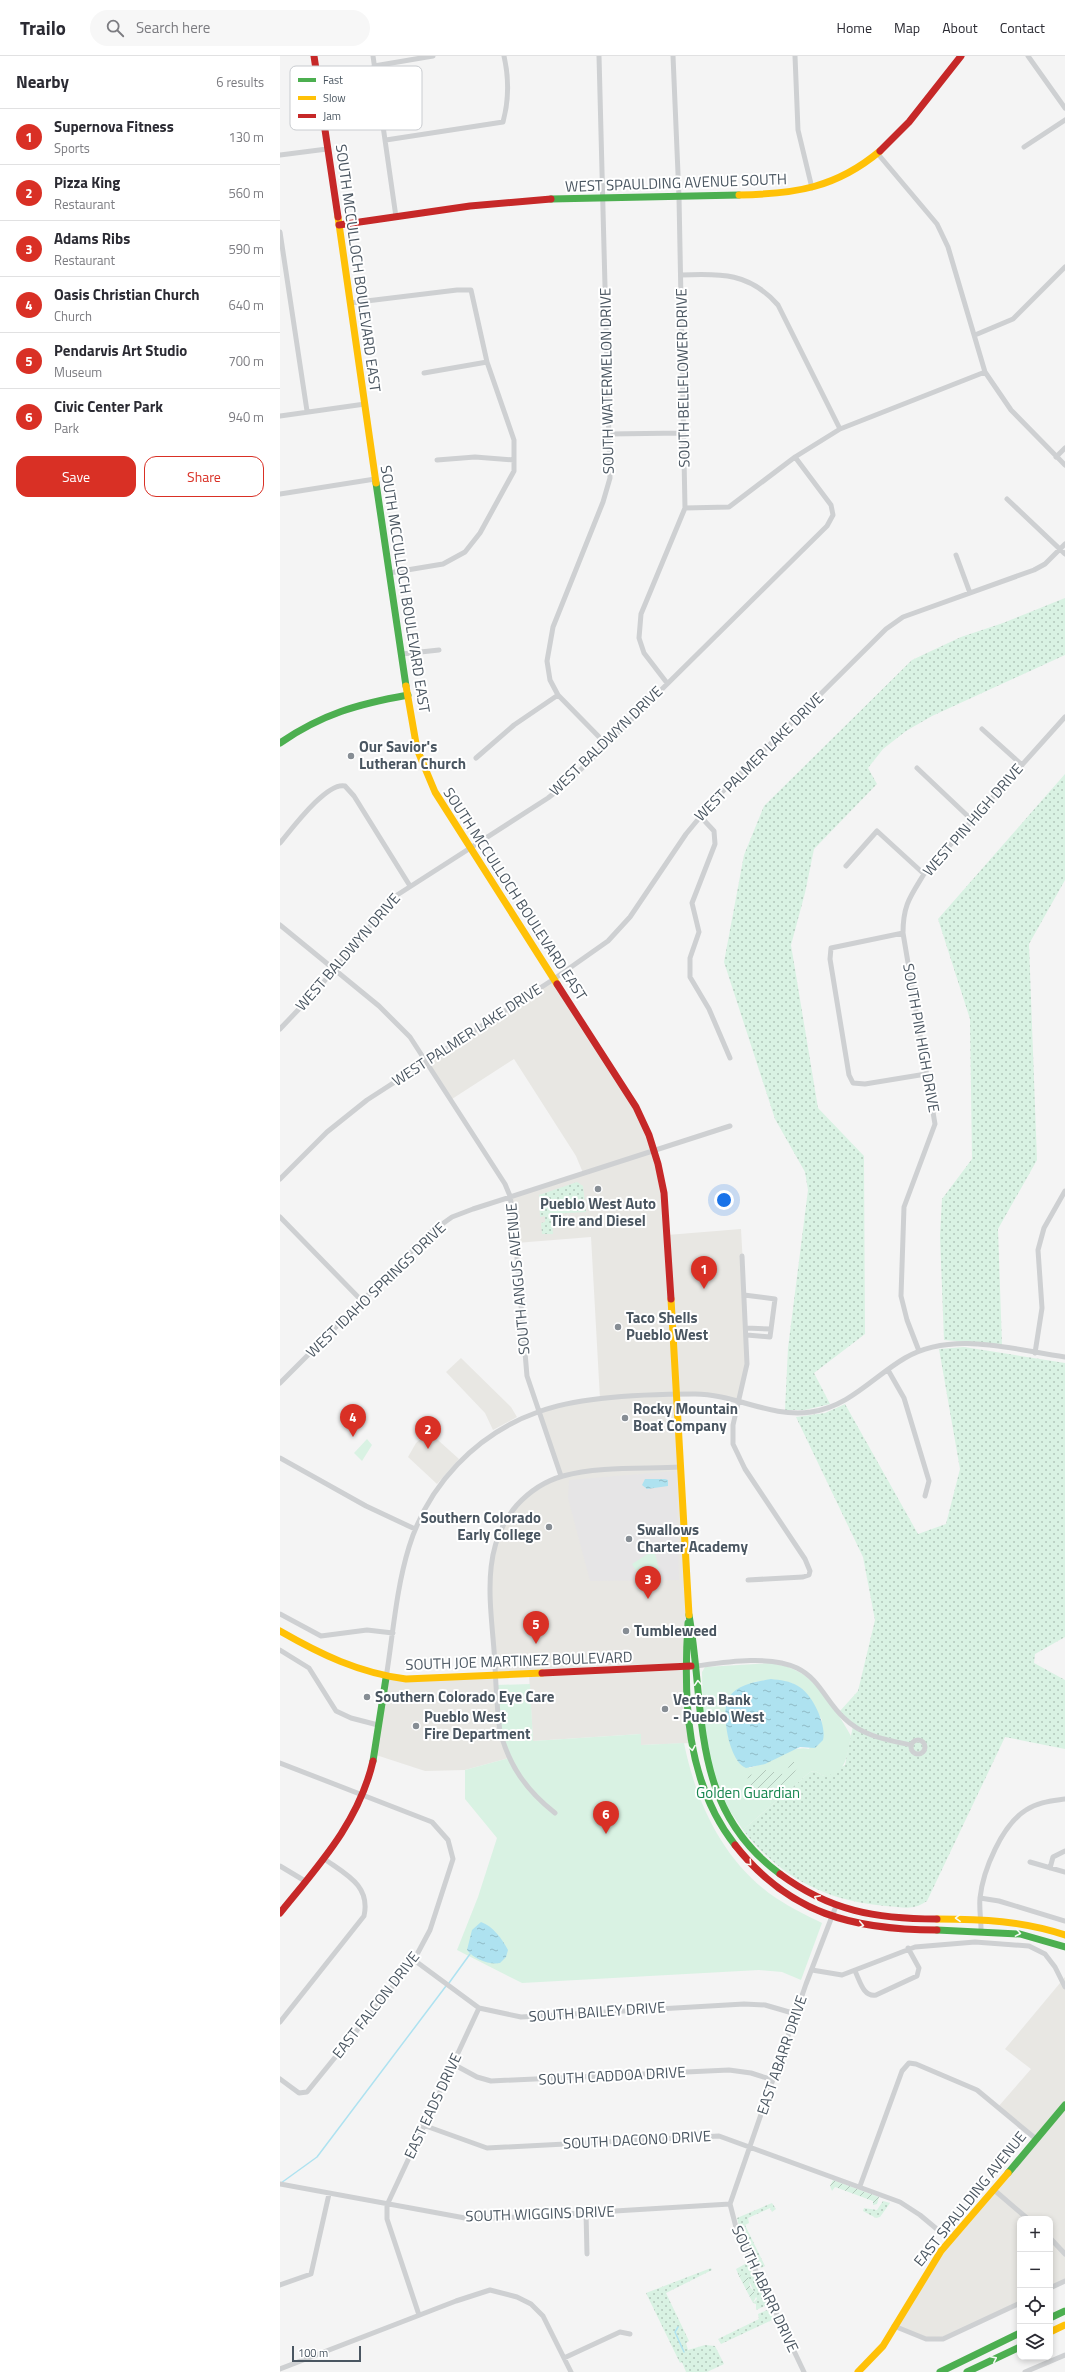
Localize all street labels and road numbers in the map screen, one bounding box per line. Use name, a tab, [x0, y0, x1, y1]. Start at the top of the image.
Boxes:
street label: SOUTH MCCULLOCH BOULEVARD EAST	[330, 143, 387, 393]
street label: WEST SPAULDING AVENUE SOUTH	[565, 167, 787, 198]
street label: SOUTH WATERMELON DRIVE	[593, 288, 620, 474]
street label: SOUTH BELLFLOWER DRIVE	[669, 288, 696, 468]
street label: SOUTH MCCULLOCH BOULEVARD EAST	[375, 464, 436, 714]
street label: WEST BALDWYN DRIVE	[544, 680, 668, 801]
street label: WEST PALMER LAKE DRIVE	[689, 687, 829, 827]
street label: WEST PIN HIGH DRIVE	[917, 758, 1028, 881]
street label: SOUTH MCCULLOCH BOULEVARD EAST	[438, 783, 593, 1005]
street label: WEST BALDWYN DRIVE	[290, 887, 406, 1016]
street label: SOUTH PIN HIGH DRIVE	[897, 961, 946, 1114]
street label: WEST PALMER LAKE DRIVE	[387, 977, 546, 1092]
street label: SOUTH ANGUS AVENUE	[499, 1202, 536, 1356]
street label: WEST IDAHO SPRINGS DRIVE	[301, 1217, 451, 1363]
street label: SOUTH JOE MARTINEZ BOULEVARD	[405, 1645, 633, 1676]
street label: EAST FALCON DRIVE	[326, 1946, 425, 2063]
street label: EAST ABARR DRIVE	[750, 1992, 813, 2118]
street label: SOUTH BAILEY DRIVE	[528, 1995, 666, 2028]
street label: EAST EADS DRIVE	[398, 2049, 467, 2162]
street label: SOUTH CADDOA DRIVE	[538, 2060, 686, 2091]
street label: SOUTH DACONO DRIVE	[562, 2124, 712, 2155]
street label: EAST SPAULDING AVENUE	[908, 2126, 1032, 2271]
street label: SOUTH WIGGINS DRIVE	[465, 2199, 615, 2228]
street label: SOUTH ABARR DRIVE	[726, 2222, 805, 2356]

